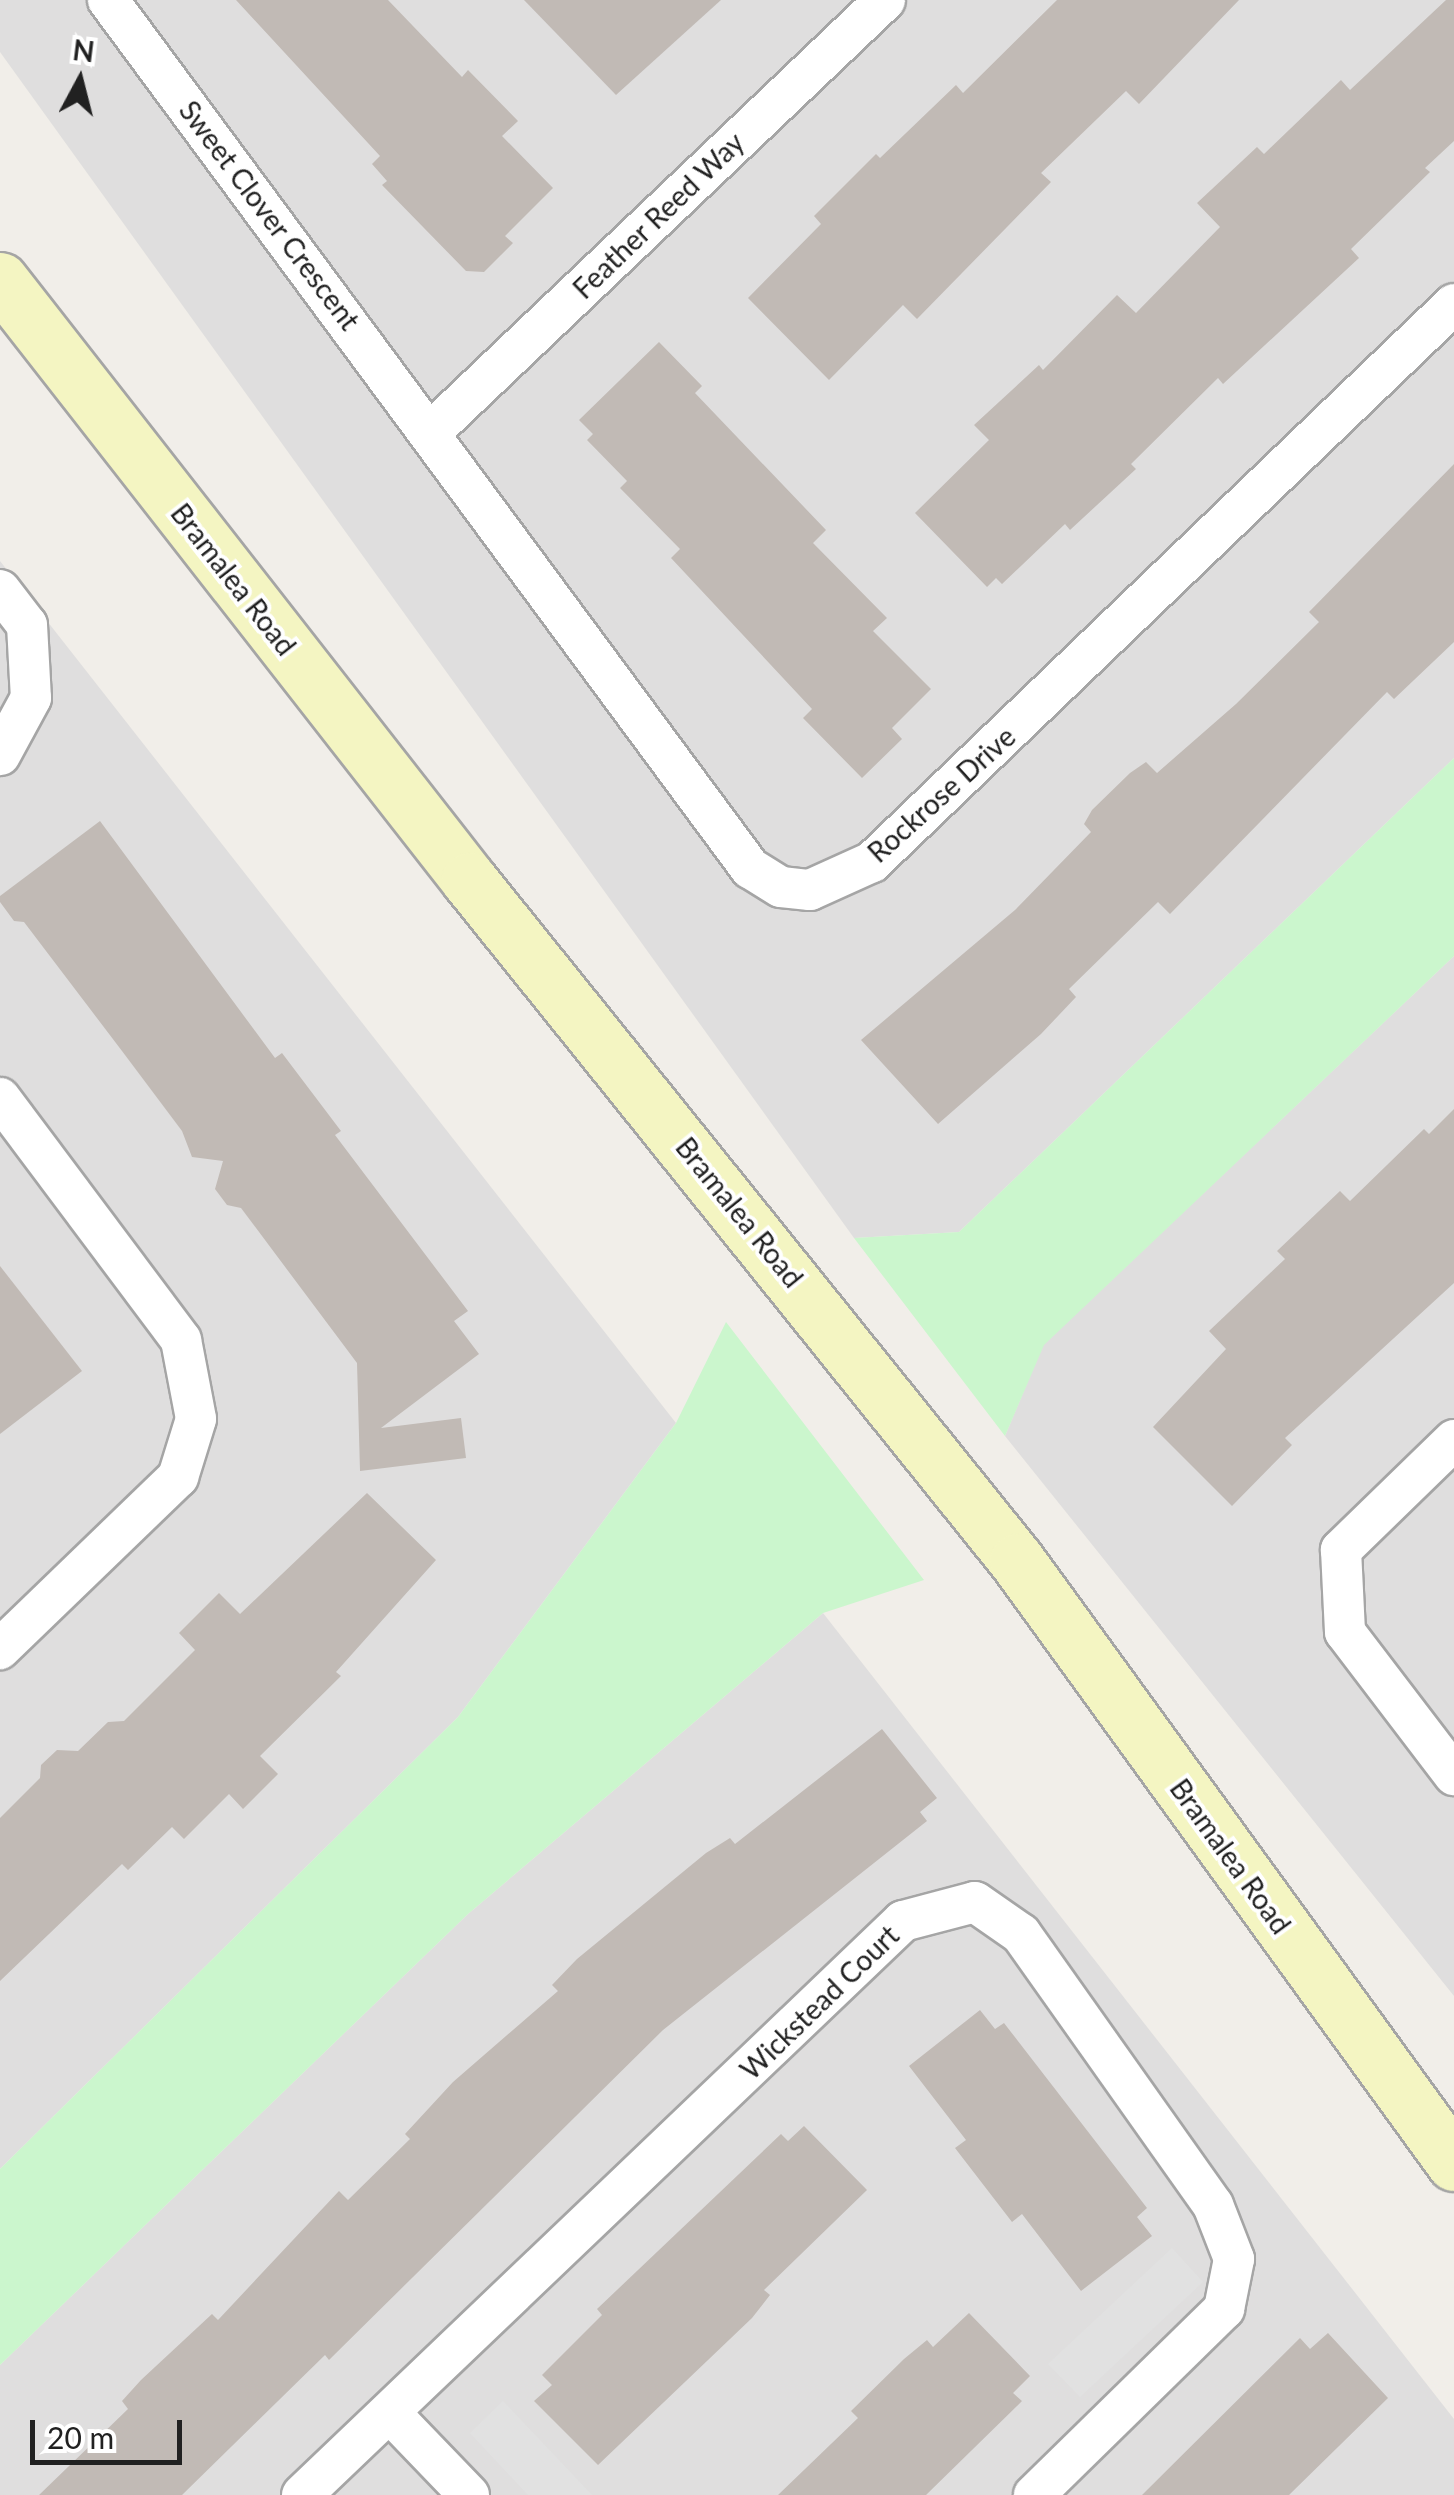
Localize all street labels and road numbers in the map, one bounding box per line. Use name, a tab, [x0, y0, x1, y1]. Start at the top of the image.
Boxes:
street label: Sweet Clover Crescent	[173, 94, 367, 336]
street label: Feather Reed Way	[565, 125, 751, 305]
street label: Bramalea Road	[164, 496, 304, 662]
street label: Rockrose Drive	[860, 719, 1022, 869]
street label: Bramalea Road	[669, 1130, 811, 1294]
street label: Bramalea Road	[1164, 1772, 1298, 1940]
street label: Wickstead Court	[733, 1918, 905, 2086]

